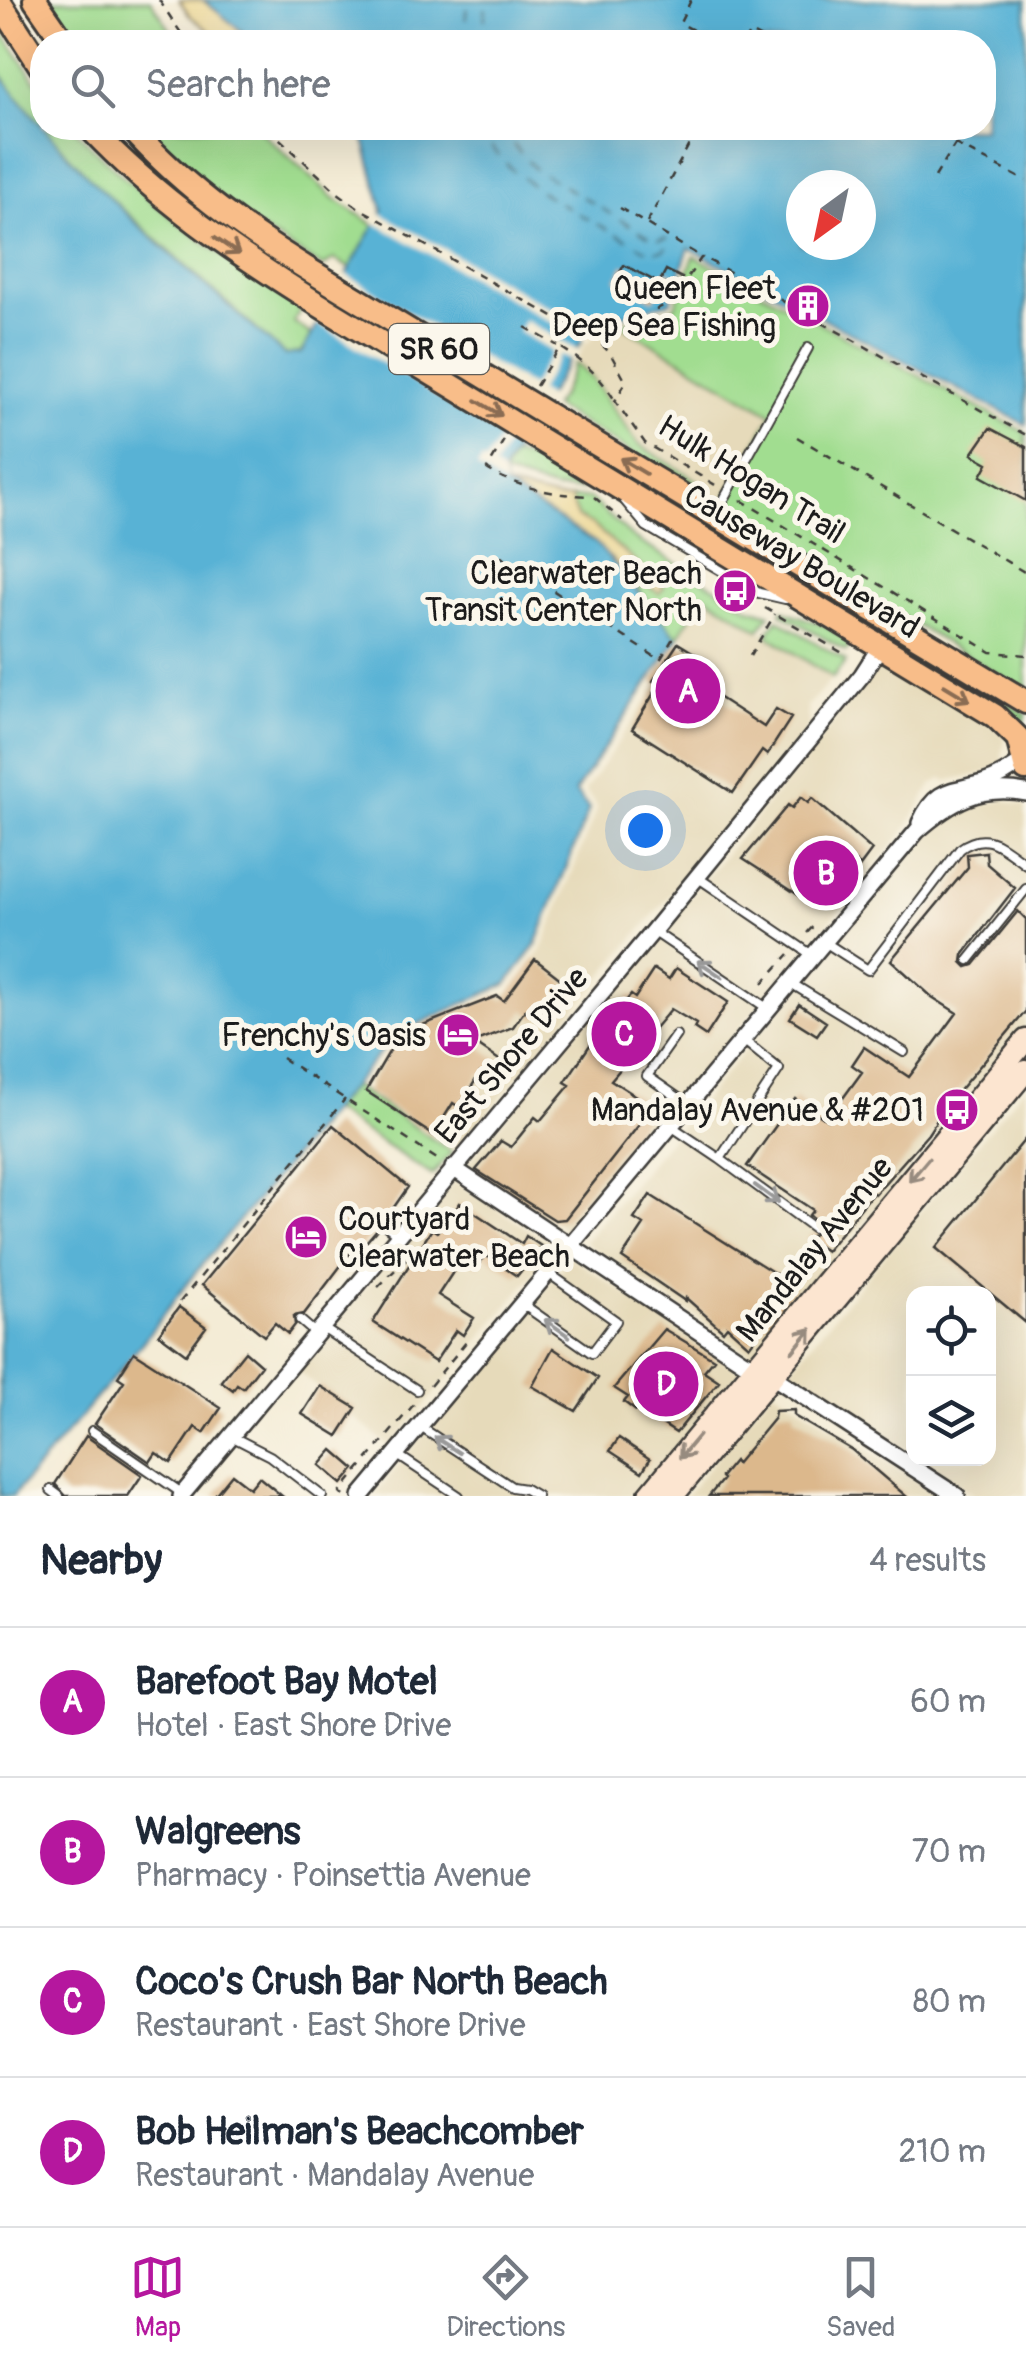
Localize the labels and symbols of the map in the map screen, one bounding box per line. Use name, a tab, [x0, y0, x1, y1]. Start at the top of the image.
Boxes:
north arrow	[786, 170, 876, 260]
one-way arrow	[212, 235, 240, 256]
place label: Queen Fleet Deep Sea Fishing	[552, 269, 776, 346]
building icon: Queen Fleet Deep Sea Fishing	[785, 283, 831, 329]
road number: SR 60	[389, 324, 489, 374]
one-way arrow	[474, 398, 503, 418]
street label: Hulk Hogan Trail	[650, 406, 852, 553]
one-way arrow	[619, 456, 647, 476]
street label: Causeway Boulevard	[676, 476, 927, 648]
place label: Clearwater Beach Transit Center North	[425, 554, 702, 631]
bus stop icon: Clearwater Beach Transit Center North	[712, 568, 758, 614]
pin: A	[656, 654, 720, 728]
one-way arrow	[942, 683, 971, 703]
your location	[620, 805, 671, 856]
pin: B	[794, 836, 858, 910]
street label: East Shore Drive	[426, 959, 597, 1152]
one-way arrow	[697, 959, 725, 980]
pin: C	[592, 996, 656, 1072]
hotel icon: Frenchy's Oasis	[435, 1012, 481, 1058]
place label: Frenchy's Oasis	[221, 1016, 426, 1056]
bus stop icon: Mandalay Avenue & #201	[934, 1087, 980, 1133]
place label: Mandalay Avenue & #201	[591, 1091, 924, 1131]
street label: Mandalay Avenue	[728, 1149, 902, 1350]
one-way arrow	[908, 1156, 930, 1182]
one-way arrow	[753, 1183, 780, 1204]
place label: Courtyard Clearwater Beach	[338, 1200, 570, 1277]
hotel icon: Courtyard Clearwater Beach	[283, 1214, 329, 1260]
one-way arrow	[543, 1318, 571, 1339]
one-way arrow	[791, 1327, 813, 1353]
pin: D	[634, 1346, 698, 1422]
one-way arrow	[678, 1433, 700, 1459]
one-way arrow	[434, 1434, 462, 1455]

